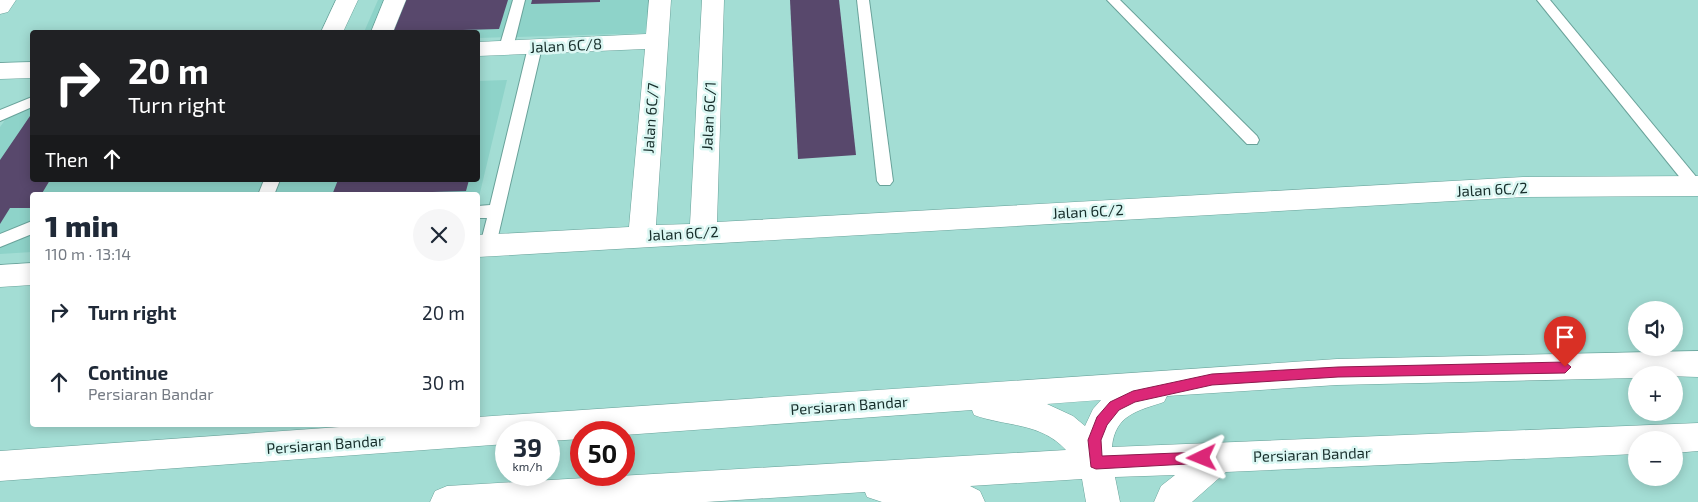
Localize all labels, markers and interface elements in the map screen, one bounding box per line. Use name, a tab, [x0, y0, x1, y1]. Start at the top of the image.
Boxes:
street label: Jalan 6C/8	[530, 34, 602, 56]
text: 20 m	[128, 49, 209, 91]
icon: right	[45, 50, 110, 115]
street label: Jalan 6C/1	[697, 81, 719, 151]
street label: Jalan 6C/7	[639, 82, 661, 154]
text: Turn right	[128, 91, 226, 117]
icon: ahead	[98, 145, 126, 173]
text: Then	[45, 148, 88, 171]
street label: Jalan 6C/2	[1456, 178, 1528, 200]
street label: Jalan 6C/2	[1052, 200, 1124, 222]
text: 1 min	[45, 207, 119, 243]
button: close	[413, 209, 465, 261]
street label: Jalan 6C/2	[647, 222, 719, 244]
text: 110 m · 13:14	[45, 244, 131, 263]
icon: right	[45, 298, 73, 326]
text: Turn right	[88, 301, 176, 324]
text: 20 m	[422, 301, 465, 324]
map controls	[1628, 301, 1683, 486]
button: sound	[1628, 301, 1683, 356]
pin	[1544, 316, 1586, 367]
icon: arrive	[1551, 323, 1579, 351]
text: Continue	[88, 361, 168, 384]
button: +	[1628, 366, 1683, 421]
icon: ahead	[45, 368, 73, 396]
text: 30 m	[422, 371, 465, 394]
text: Persiaran Bandar	[88, 384, 214, 403]
street label: Persiaran Bandar	[790, 392, 908, 418]
speed limit sign: 50	[570, 421, 635, 486]
street label: Persiaran Bandar	[266, 431, 384, 457]
position arrow	[1175, 431, 1227, 483]
button: −	[1628, 431, 1683, 486]
text: 39	[513, 432, 542, 462]
street label: Persiaran Bandar	[1253, 443, 1371, 465]
text: km/h	[513, 459, 542, 473]

